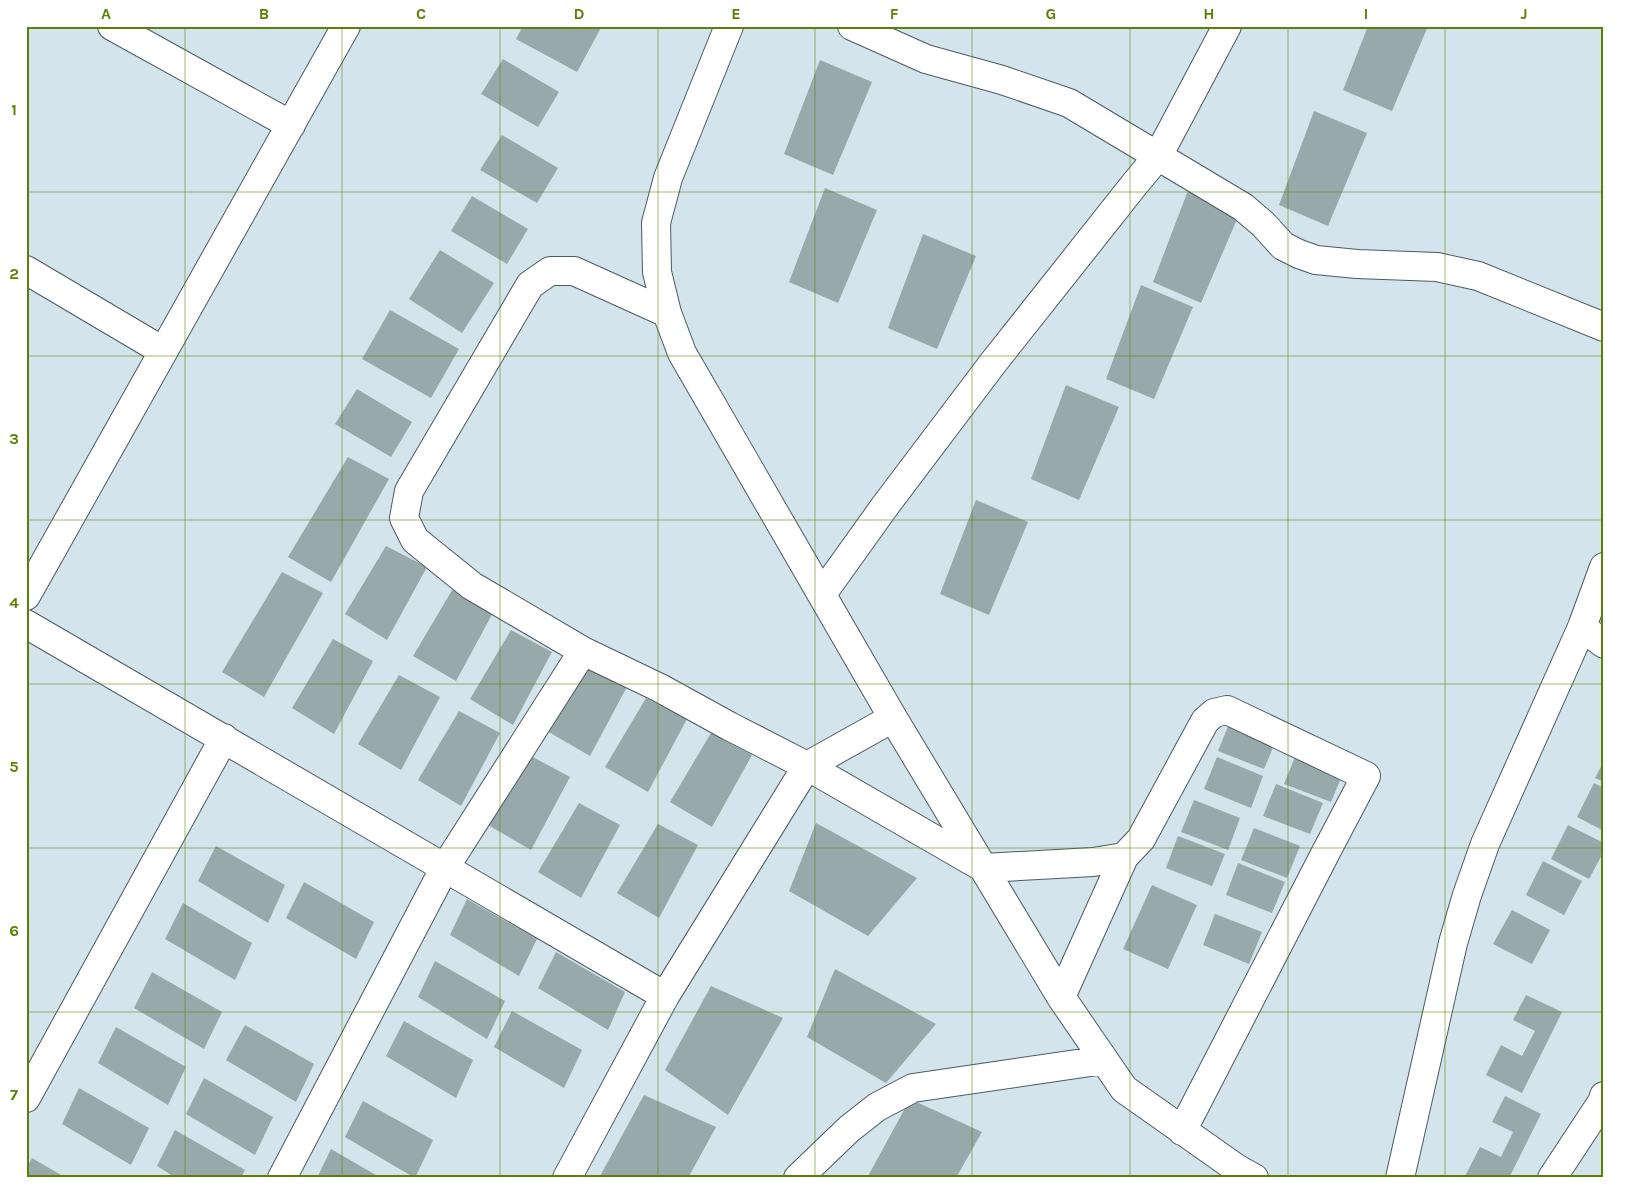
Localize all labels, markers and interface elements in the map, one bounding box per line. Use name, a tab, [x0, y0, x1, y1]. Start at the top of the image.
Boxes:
text: A	[101, 4, 111, 23]
text: B	[259, 4, 269, 23]
text: C	[416, 4, 426, 23]
text: D	[574, 4, 585, 23]
text: E	[731, 4, 741, 23]
text: F	[890, 4, 899, 23]
text: G	[1046, 4, 1056, 23]
text: H	[1203, 4, 1215, 23]
text: I	[1364, 4, 1368, 23]
text: J	[1520, 4, 1528, 23]
text: 1	[11, 100, 17, 119]
text: 2	[9, 264, 19, 283]
text: 3	[9, 429, 19, 448]
text: 4	[9, 593, 19, 612]
text: 5	[9, 757, 19, 776]
text: 6	[9, 921, 19, 940]
text: 7	[10, 1085, 18, 1104]

